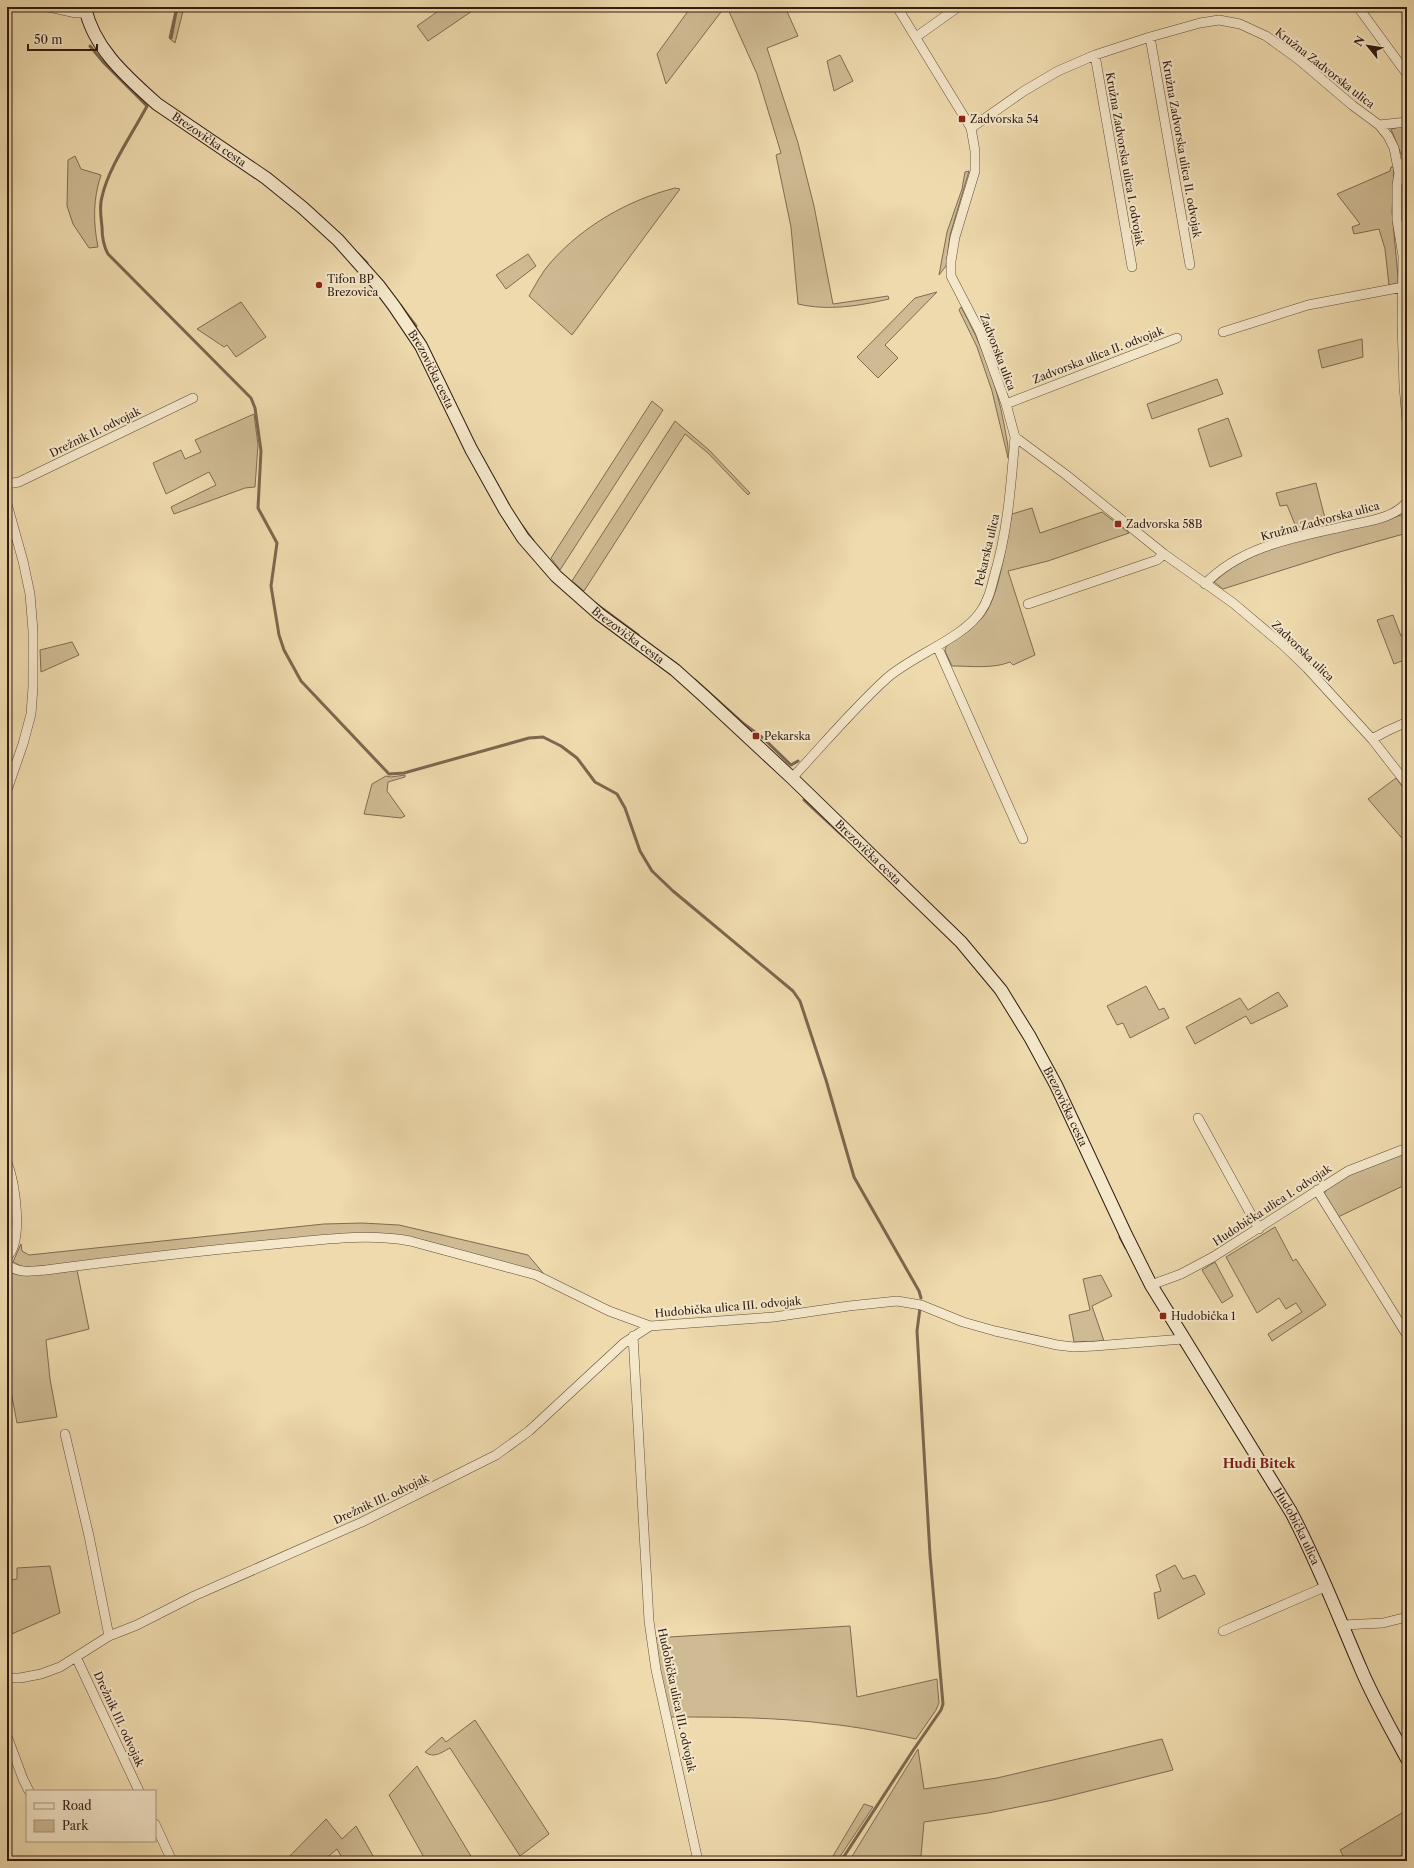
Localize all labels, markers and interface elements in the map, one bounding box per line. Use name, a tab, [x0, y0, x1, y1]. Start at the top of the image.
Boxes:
street label: Kružna Zadvorska ulica	[1272, 25, 1378, 111]
scale bar	[28, 26, 97, 52]
north arrow	[1348, 26, 1388, 66]
text: 50 m	[34, 32, 63, 47]
text: N	[1351, 33, 1368, 49]
street label: Kružna Zadvorska ulica II. odvojak	[1159, 59, 1205, 240]
street label: Kružna Zadvorska ulica I. odvojak	[1103, 71, 1147, 248]
street label: Brezovička cesta	[169, 109, 249, 170]
place label: Zadvorska 54	[970, 112, 1039, 126]
marker: Zadvorska 54	[957, 114, 967, 124]
place label: Tifon BP Brezovica	[327, 272, 378, 299]
marker: Tifon BP Brezovica	[314, 280, 324, 290]
street label: Zadvorska ulica	[977, 312, 1019, 393]
street label: Zadvorska ulica II. odvojak	[1030, 323, 1166, 386]
street label: Brezovička cesta	[405, 327, 457, 411]
street label: Drežnik II. odvojak	[47, 404, 143, 460]
street label: Kružna Zadvorska ulica	[1259, 498, 1381, 544]
street label: Pekarska ulica	[972, 512, 1002, 588]
place label: Zadvorska 58B	[1126, 517, 1203, 531]
marker: Zadvorska 58B	[1113, 519, 1123, 529]
street label: Brezovička cesta	[589, 604, 667, 667]
street label: Zadvorska ulica	[1269, 618, 1337, 684]
place label: Pekarska	[764, 729, 811, 743]
marker: Pekarska	[751, 731, 761, 741]
street label: Brezovička cesta	[832, 817, 904, 887]
street label: Brezovička cesta	[1040, 1064, 1091, 1149]
street label: Hudobička ulica I. odvojak	[1210, 1161, 1335, 1249]
street label: Hudobička ulica III. odvojak	[654, 1294, 803, 1320]
place label: Hudobička 1	[1171, 1309, 1236, 1323]
marker: Hudobička 1	[1158, 1311, 1168, 1321]
district label: Hudi Bitek	[1223, 1455, 1296, 1471]
street label: Drežnik III. odvojak	[331, 1470, 432, 1527]
street label: Hudobička ulica	[1271, 1485, 1323, 1567]
street label: Hudobička ulica III. odvojak	[655, 1627, 699, 1774]
street label: Drežnik III. odvojak	[91, 1669, 148, 1770]
legend	[26, 1790, 156, 1842]
text: Road	[62, 1798, 92, 1813]
text: Park	[62, 1818, 89, 1833]

